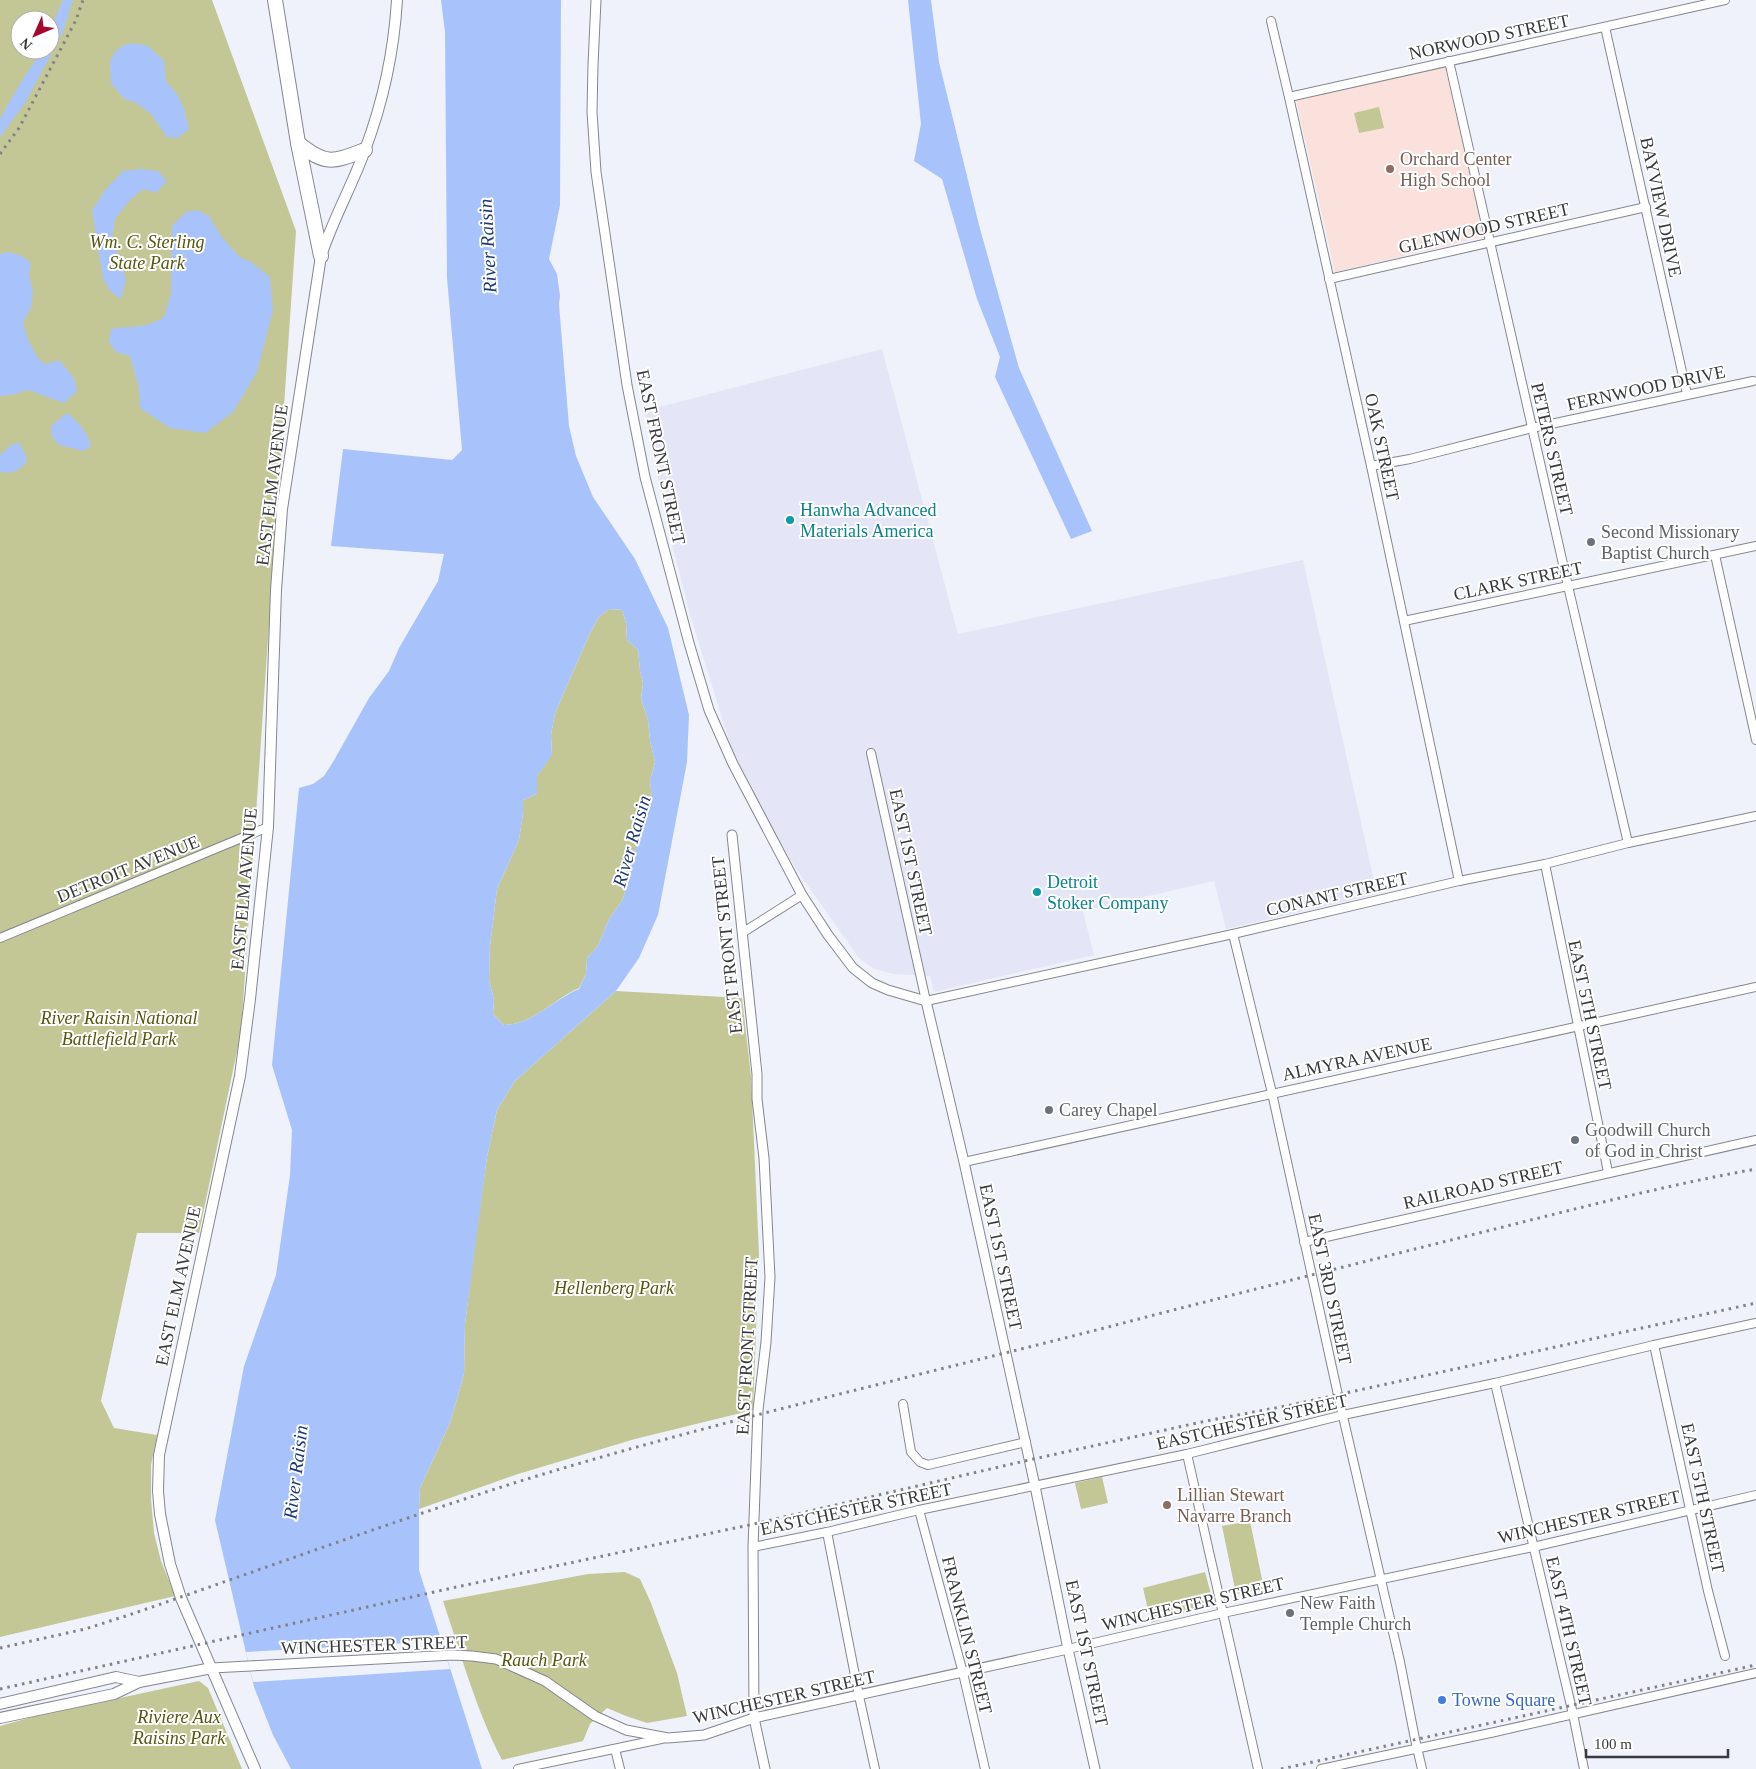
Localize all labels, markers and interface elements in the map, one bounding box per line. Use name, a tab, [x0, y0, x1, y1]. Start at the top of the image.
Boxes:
north arrow	[10, 10, 60, 60]
street label: NORWOOD STREET	[1407, 10, 1571, 64]
text: N	[17, 35, 35, 53]
street label: BAYVIEW DRIVE	[1636, 135, 1686, 279]
place label: Orchard Center High School	[1400, 149, 1511, 190]
marker: Orchard Center High School	[1384, 163, 1396, 175]
water label: River Raisin	[475, 198, 501, 295]
street label: GLENWOOD STREET	[1397, 199, 1571, 257]
park label: Wm. C. Sterling State Park	[90, 232, 205, 273]
street label: FERNWOOD DRIVE	[1565, 361, 1727, 415]
street label: EAST FRONT STREET	[633, 368, 689, 546]
street label: PETERS STREET	[1527, 381, 1577, 517]
street label: OAK STREET	[1361, 391, 1403, 503]
street label: EAST ELM AVENUE	[252, 403, 292, 567]
place label: Hanwha Advanced Materials America	[800, 500, 936, 541]
marker: Hanwha Advanced Materials America	[784, 514, 796, 526]
place label: Second Missionary Baptist Church	[1601, 522, 1740, 563]
marker: Second Missionary Baptist Church	[1585, 536, 1597, 548]
street label: CLARK STREET	[1452, 558, 1584, 604]
street label: EAST 1ST STREET	[886, 787, 936, 937]
water label: River Raisin	[608, 793, 655, 890]
street label: EAST ELM AVENUE	[227, 807, 261, 971]
street label: DETROIT AVENUE	[54, 831, 202, 907]
street label: EAST FRONT STREET	[708, 855, 746, 1035]
street label: CONANT STREET	[1264, 868, 1410, 920]
place label: Detroit Stoker Company	[1047, 872, 1169, 913]
marker: Detroit Stoker Company	[1031, 886, 1043, 898]
street label: EAST 5TH STREET	[1564, 938, 1616, 1092]
park label: River Raisin National Battlefield Park	[40, 1008, 198, 1049]
street label: ALMYRA AVENUE	[1280, 1033, 1434, 1085]
place label: Carey Chapel	[1059, 1100, 1157, 1120]
marker: Carey Chapel	[1043, 1104, 1055, 1116]
place label: Goodwill Church of God in Christ	[1585, 1120, 1711, 1161]
marker: Goodwill Church of God in Christ	[1569, 1134, 1581, 1146]
street label: RAILROAD STREET	[1401, 1157, 1565, 1213]
street label: EAST 1ST STREET	[976, 1182, 1026, 1332]
street label: EAST ELM AVENUE	[151, 1205, 205, 1367]
street label: EAST 3RD STREET	[1304, 1212, 1356, 1366]
street label: EAST FRONT STREET	[732, 1256, 762, 1436]
park label: Hellenberg Park	[553, 1278, 675, 1298]
street label: EASTCHESTER STREET	[1154, 1390, 1350, 1454]
street label: EAST 5TH STREET	[1677, 1421, 1729, 1575]
water label: River Raisin	[279, 1424, 312, 1521]
street label: EASTCHESTER STREET	[758, 1479, 954, 1539]
place label: Lillian Stewart Navarre Branch	[1177, 1485, 1291, 1526]
street label: WINCHESTER STREET	[1496, 1486, 1682, 1548]
marker: Lillian Stewart Navarre Branch	[1161, 1499, 1173, 1511]
street label: FRANKLIN STREET	[938, 1554, 996, 1716]
street label: EAST 4TH STREET	[1542, 1554, 1596, 1708]
street label: WINCHESTER STREET	[1100, 1573, 1286, 1635]
street label: EAST 1ST STREET	[1062, 1578, 1112, 1728]
place label: New Faith Temple Church	[1300, 1593, 1411, 1634]
marker: New Faith Temple Church	[1284, 1607, 1296, 1619]
street label: WINCHESTER STREET	[280, 1632, 468, 1658]
park label: Rauch Park	[500, 1650, 588, 1670]
street label: WINCHESTER STREET	[691, 1666, 877, 1728]
place label: Towne Square	[1452, 1690, 1555, 1710]
marker: Towne Square	[1436, 1694, 1448, 1706]
park label: Riviere Aux Raisins Park	[132, 1707, 226, 1748]
scale bar	[1586, 1726, 1728, 1758]
text: 100 m	[1594, 1736, 1632, 1752]

